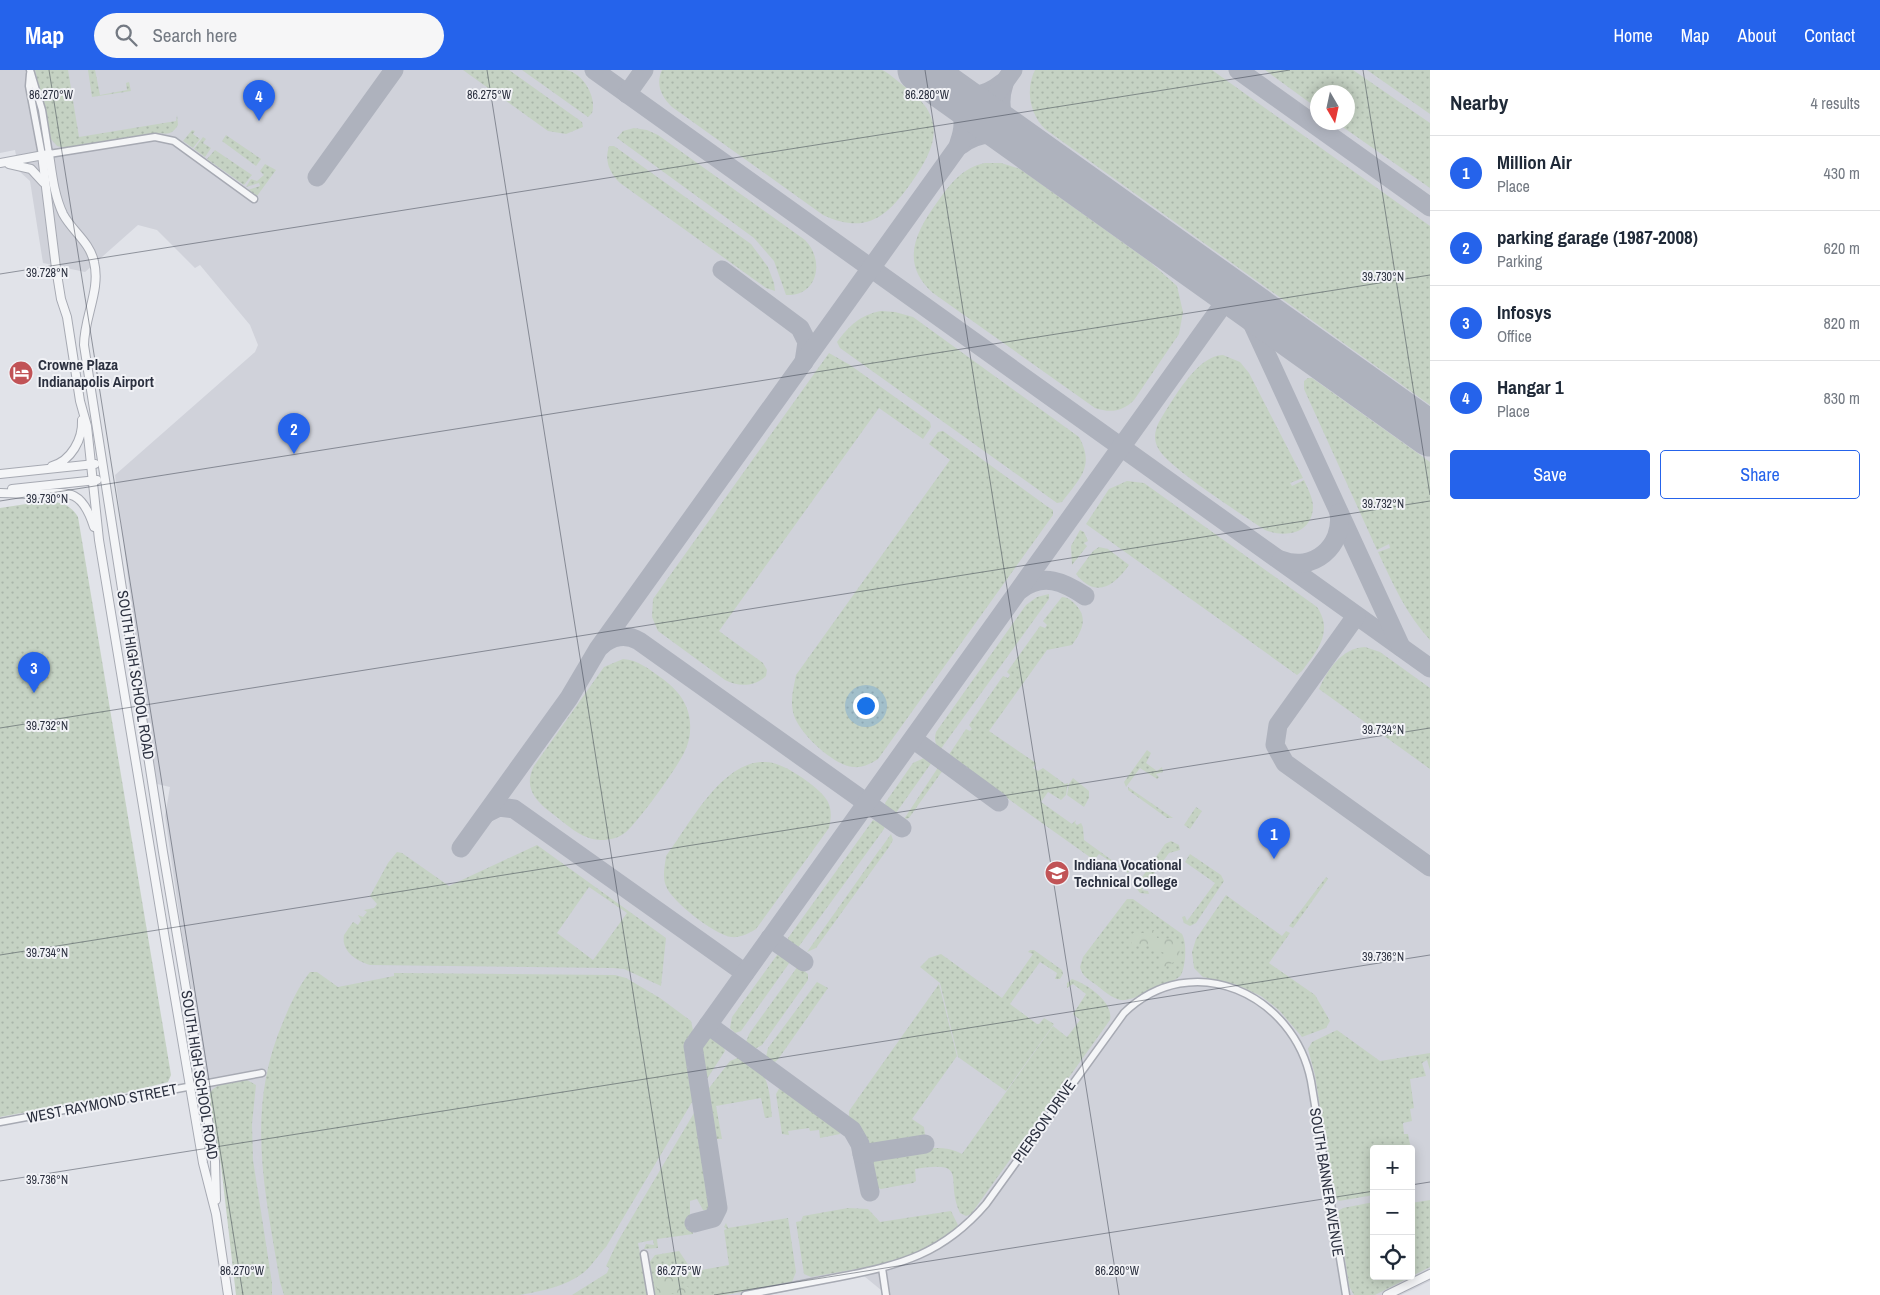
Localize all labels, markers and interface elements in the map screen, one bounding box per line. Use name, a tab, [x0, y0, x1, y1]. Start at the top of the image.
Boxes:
search box	[94, 13, 444, 58]
text: Map	[25, 19, 64, 51]
icon: search	[112, 21, 140, 49]
text: Search here	[152, 22, 237, 48]
text: Home	[1613, 23, 1653, 48]
text: Map	[1681, 23, 1710, 48]
text: About	[1738, 23, 1776, 48]
text: Contact	[1804, 23, 1855, 48]
pin: 4	[243, 80, 275, 121]
north arrow	[1310, 85, 1355, 130]
text: 86.270°W	[29, 87, 74, 103]
text: 86.275°W	[467, 87, 512, 103]
text: 86.280°W	[905, 87, 950, 103]
text: Nearby	[1450, 88, 1508, 117]
text: 4 results	[1810, 92, 1860, 114]
text: Million Air	[1497, 149, 1572, 175]
text: 1	[1462, 162, 1470, 184]
text: 430 m	[1824, 162, 1860, 184]
text: Place	[1497, 175, 1530, 197]
text: parking garage (1987-2008)	[1497, 224, 1698, 250]
text: 2	[1462, 237, 1470, 259]
text: 620 m	[1824, 237, 1860, 259]
text: Parking	[1497, 250, 1542, 272]
text: 39.728°N	[26, 265, 68, 281]
text: 39.730°N	[1362, 269, 1404, 285]
text: Infosys	[1497, 299, 1552, 325]
text: 3	[1462, 312, 1470, 334]
text: 820 m	[1824, 312, 1860, 334]
text: Office	[1497, 325, 1532, 347]
place label: Crowne Plaza Indianapolis Airport	[38, 354, 154, 392]
hotel icon: Crowne Plaza Indianapolis Airport	[8, 360, 34, 386]
text: Hangar 1	[1497, 374, 1564, 400]
text: 4	[1462, 387, 1470, 409]
text: 830 m	[1824, 387, 1860, 409]
text: Place	[1497, 400, 1530, 422]
pin: 2	[278, 413, 310, 454]
button: Save	[1450, 450, 1650, 499]
button: Share	[1660, 450, 1860, 499]
text: 39.730°N	[26, 491, 68, 507]
text: 39.732°N	[1362, 496, 1404, 512]
street label: SOUTH HIGH SCHOOL ROAD	[112, 589, 160, 761]
pin: 3	[18, 652, 50, 693]
your location	[853, 693, 879, 719]
text: 39.732°N	[26, 718, 68, 734]
text: 39.734°N	[1362, 722, 1404, 738]
pin: 1	[1258, 818, 1290, 859]
place label: Indiana Vocational Technical College	[1074, 854, 1182, 892]
school or university icon: Indiana Vocational Technical College	[1044, 860, 1070, 886]
text: 39.734°N	[26, 945, 68, 961]
text: 39.736°N	[1362, 949, 1404, 965]
street label: SOUTH HIGH SCHOOL ROAD	[176, 989, 224, 1161]
street label: PIERSON DRIVE	[1008, 1075, 1080, 1167]
street label: WEST RAYMOND STREET	[25, 1078, 179, 1128]
street label: SOUTH BANNER AVENUE	[1305, 1106, 1349, 1258]
map controls	[1370, 1145, 1415, 1280]
button: +	[1370, 1145, 1415, 1190]
text: 39.736°N	[26, 1172, 68, 1188]
button: −	[1370, 1190, 1415, 1235]
button: locate	[1370, 1235, 1415, 1280]
text: 86.270°W	[220, 1263, 265, 1279]
text: 86.275°W	[657, 1263, 702, 1279]
text: 86.280°W	[1095, 1263, 1140, 1279]

